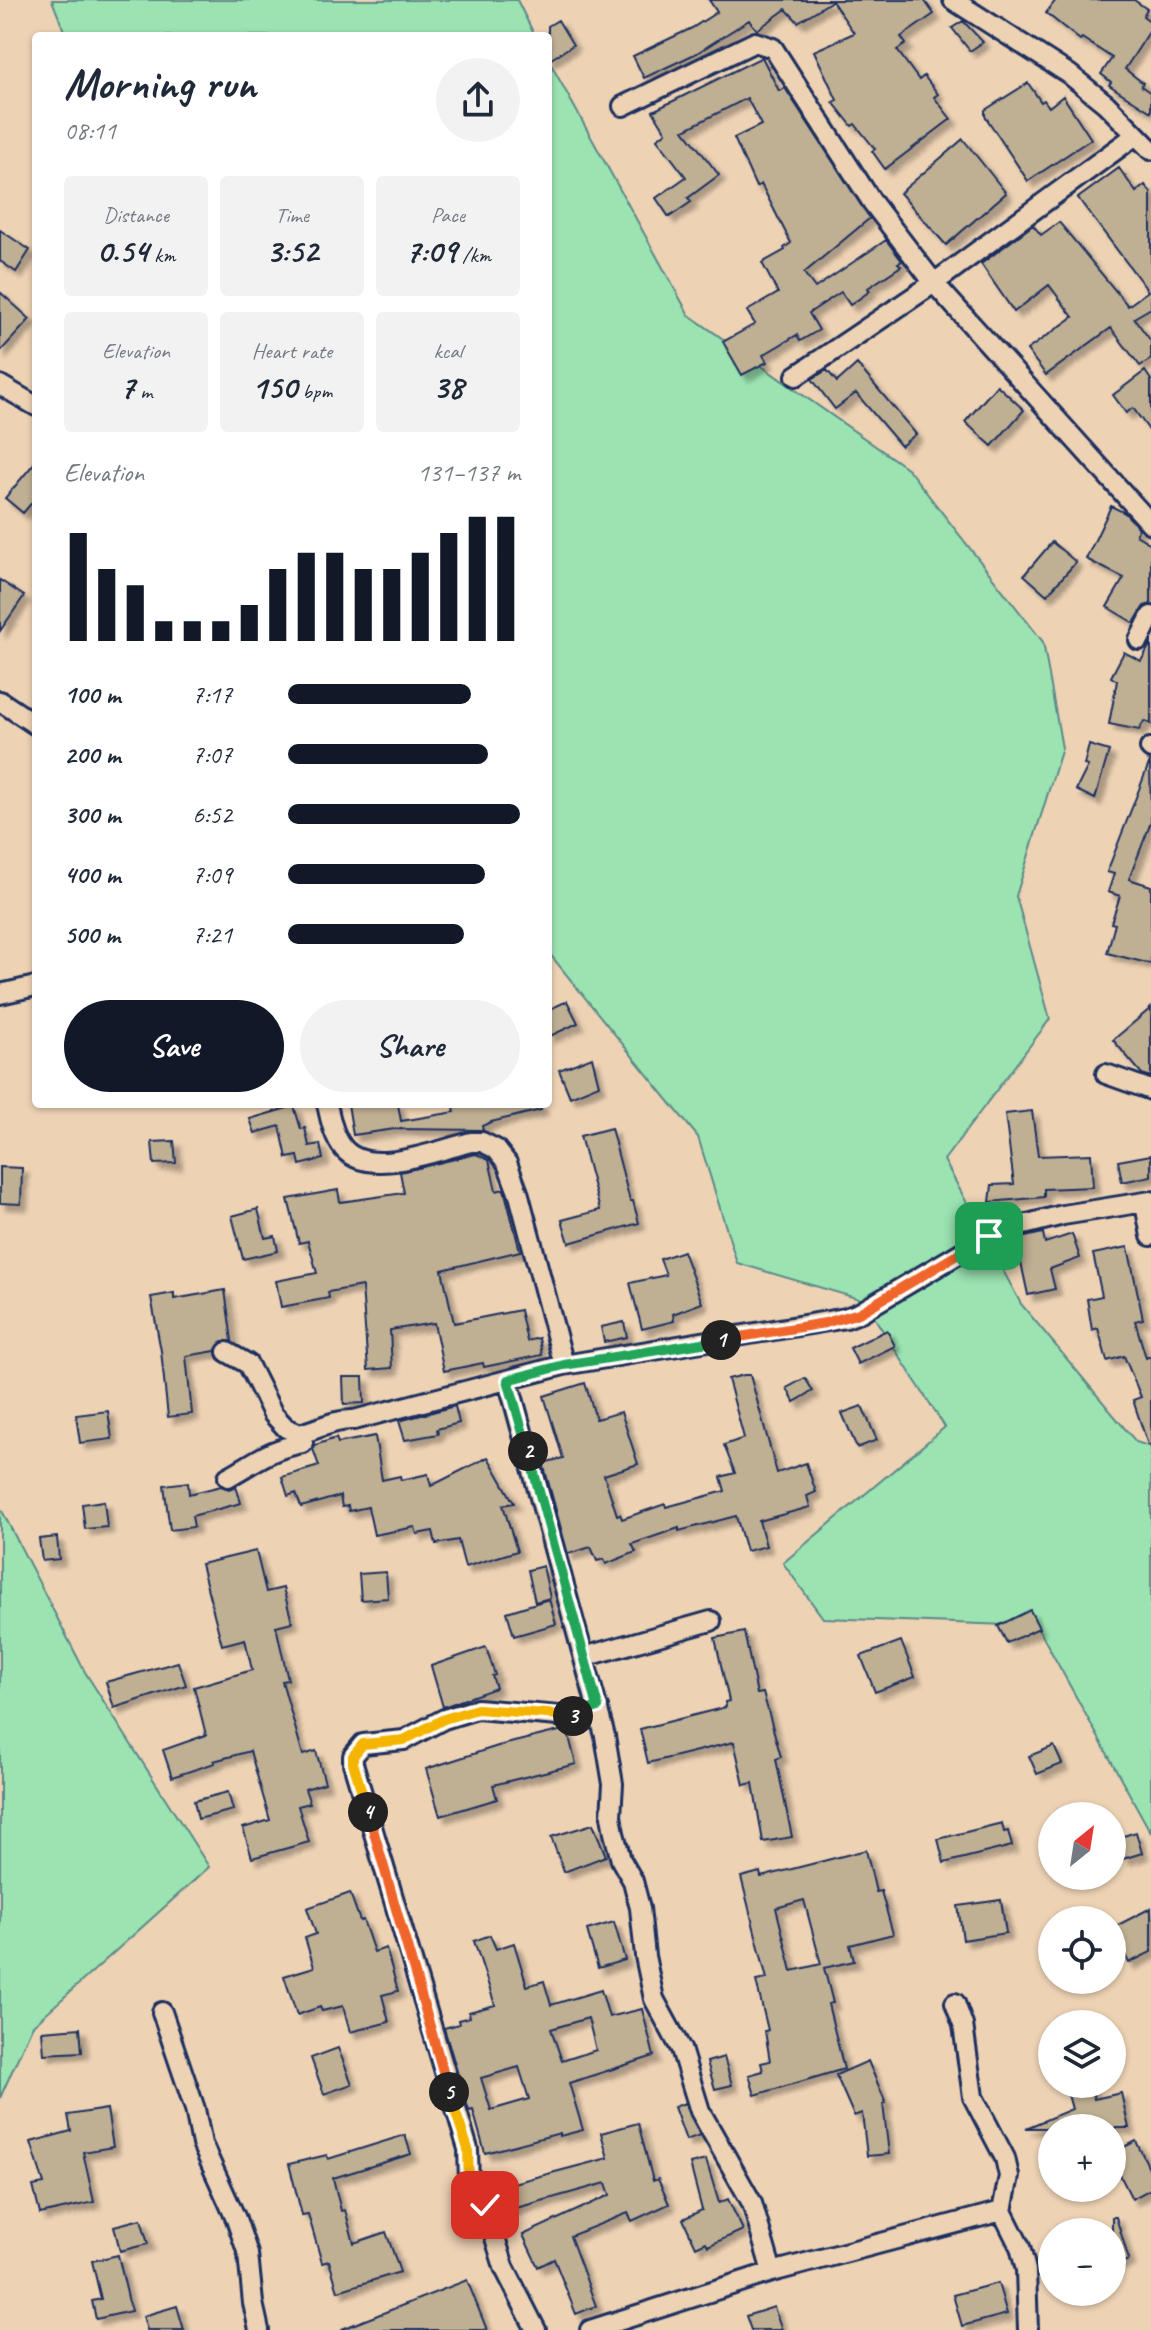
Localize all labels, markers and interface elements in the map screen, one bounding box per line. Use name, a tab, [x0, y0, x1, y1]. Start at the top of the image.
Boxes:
text: Morning run	[64, 56, 256, 111]
button: share	[436, 58, 520, 142]
text: 08:11	[64, 114, 116, 147]
text: Distance	[103, 201, 169, 229]
text: Time	[275, 201, 309, 229]
text: Pace	[431, 201, 465, 229]
text: 0.54	[97, 229, 149, 272]
text: 3:52	[266, 229, 318, 272]
text: 7:09	[405, 229, 457, 272]
text: km	[149, 241, 175, 269]
text: /km	[457, 241, 491, 269]
text: Elevation	[102, 337, 170, 365]
text: Heart rate	[252, 337, 332, 365]
text: kcal	[433, 337, 463, 365]
text: 7	[120, 365, 135, 408]
text: 150	[252, 365, 297, 408]
text: 38	[433, 365, 463, 408]
text: m	[135, 377, 152, 405]
text: bpm	[297, 377, 332, 405]
text: Elevation	[64, 456, 144, 489]
text: 131–137 m	[417, 456, 520, 489]
text: 100 m	[64, 678, 120, 711]
text: 7:17	[192, 678, 232, 711]
text: 200 m	[64, 738, 120, 771]
text: 7:07	[192, 738, 232, 771]
text: 300 m	[64, 798, 120, 831]
text: 6:52	[192, 798, 232, 831]
text: 400 m	[64, 858, 120, 891]
text: 7:09	[192, 858, 232, 891]
text: 500 m	[64, 918, 120, 951]
text: 7:21	[192, 918, 232, 951]
button: Save	[64, 1000, 284, 1092]
button: Share	[300, 1000, 520, 1092]
pin	[955, 1202, 1023, 1270]
icon: arrive	[967, 1214, 1011, 1258]
pin: 1	[701, 1320, 741, 1360]
text: 1	[716, 1326, 726, 1354]
pin: 2	[508, 1431, 548, 1471]
text: 2	[523, 1437, 533, 1465]
pin: 3	[553, 1696, 593, 1736]
text: 3	[568, 1702, 578, 1730]
pin: 4	[348, 1792, 388, 1832]
text: 4	[363, 1798, 373, 1826]
north arrow	[1038, 1802, 1126, 1890]
map controls	[1038, 1802, 1126, 2306]
button: locate	[1038, 1906, 1126, 1994]
button: layers	[1038, 2010, 1126, 2098]
pin: 5	[429, 2072, 469, 2112]
text: 5	[444, 2078, 454, 2106]
button: +	[1038, 2114, 1126, 2202]
pin	[451, 2171, 519, 2239]
icon: check	[463, 2183, 507, 2227]
button: −	[1038, 2218, 1126, 2306]

